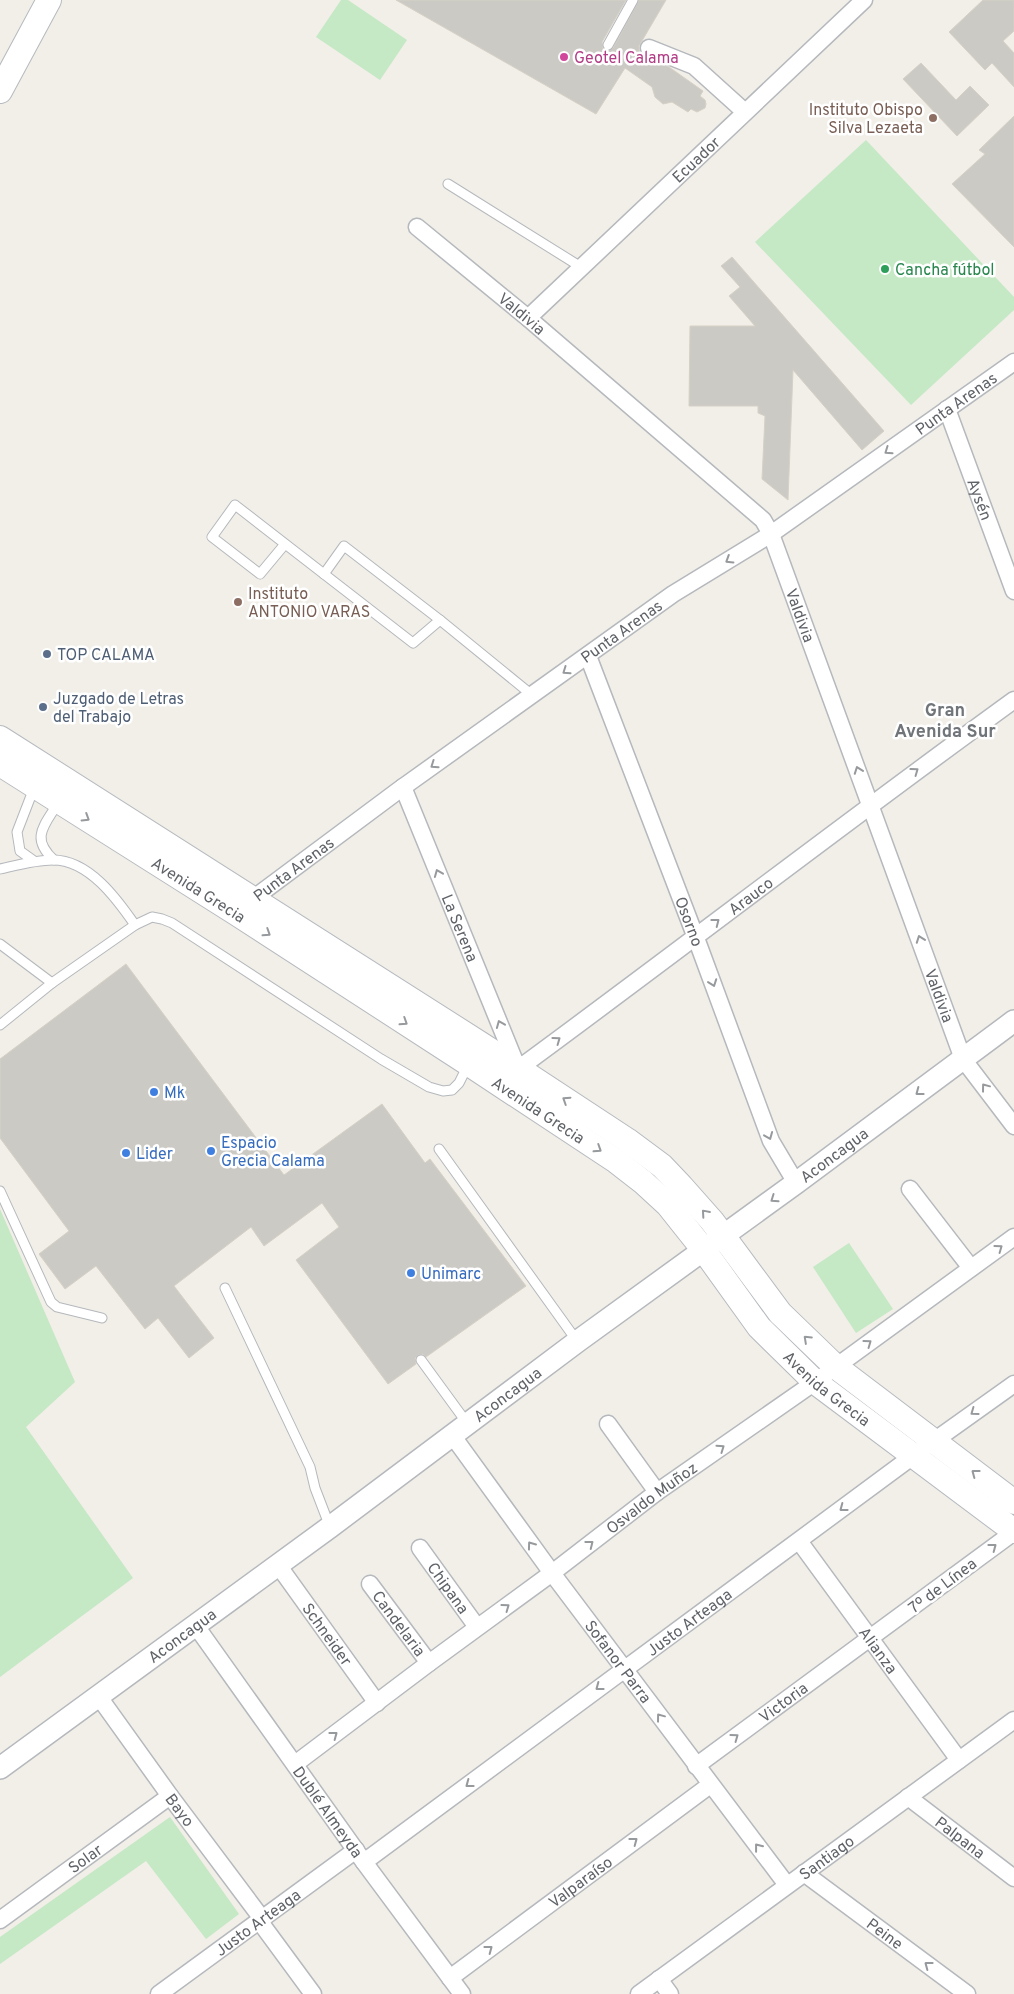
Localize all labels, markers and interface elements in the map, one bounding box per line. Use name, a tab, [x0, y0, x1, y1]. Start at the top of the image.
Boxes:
place label: Geotel Calama	[574, 49, 679, 69]
marker: Geotel Calama	[558, 51, 570, 63]
place label: Instituto Obispo Silva Lezaeta	[809, 101, 923, 139]
marker: Instituto Obispo Silva Lezaeta	[927, 112, 939, 124]
street label: Ecuador	[669, 133, 725, 188]
place label: Cancha fútbol	[895, 261, 995, 281]
marker: Cancha fútbol	[879, 263, 891, 275]
street label: Valdivia	[493, 289, 549, 340]
street label: Punta Arenas	[912, 369, 1002, 441]
one-way arrow	[884, 445, 894, 454]
street label: Aysén	[961, 476, 995, 524]
one-way arrow	[725, 553, 734, 563]
place label: Instituto ANTONIO VARAS	[248, 585, 370, 623]
street label: Valdivia	[780, 586, 818, 645]
marker: Instituto ANTONIO VARAS	[232, 596, 244, 608]
street label: Punta Arenas	[578, 597, 667, 669]
place label: TOP CALAMA	[57, 646, 155, 666]
marker: TOP CALAMA	[41, 648, 53, 660]
one-way arrow	[563, 665, 572, 674]
place label: Juzgado de Letras del Trabajo	[53, 690, 184, 728]
district label: Gran Avenida Sur	[894, 700, 996, 744]
marker: Juzgado de Letras del Trabajo	[37, 701, 49, 713]
one-way arrow	[430, 759, 439, 768]
one-way arrow	[854, 766, 864, 775]
one-way arrow	[909, 769, 918, 777]
one-way arrow	[80, 812, 89, 821]
street label: Punta Arenas	[250, 834, 339, 907]
street label: Avenida Grecia	[147, 854, 248, 928]
one-way arrow	[434, 869, 445, 878]
street label: Arauco	[725, 874, 778, 921]
street label: La Serena	[436, 892, 481, 965]
street label: Osorno	[669, 894, 706, 950]
one-way arrow	[710, 920, 719, 928]
one-way arrow	[262, 927, 271, 937]
one-way arrow	[916, 935, 926, 944]
street label: Valdivia	[919, 967, 957, 1026]
one-way arrow	[707, 979, 717, 987]
one-way arrow	[398, 1016, 407, 1025]
one-way arrow	[495, 1020, 505, 1028]
one-way arrow	[551, 1037, 561, 1046]
street label: Avenida Grecia	[487, 1074, 588, 1149]
place label: Mk	[164, 1084, 185, 1104]
one-way arrow	[982, 1084, 990, 1093]
marker: Mk	[148, 1086, 160, 1098]
one-way arrow	[915, 1086, 924, 1095]
one-way arrow	[562, 1097, 572, 1106]
street label: Aconcagua	[797, 1125, 873, 1188]
one-way arrow	[763, 1131, 774, 1140]
place label: Espacio Grecia Calama	[221, 1134, 325, 1172]
one-way arrow	[592, 1143, 602, 1152]
place label: Lider	[136, 1145, 173, 1165]
marker: Espacio Grecia Calama	[205, 1145, 217, 1157]
marker: Lider	[120, 1147, 132, 1159]
one-way arrow	[770, 1193, 779, 1202]
one-way arrow	[702, 1210, 711, 1219]
one-way arrow	[993, 1245, 1003, 1254]
place label: Unimarc	[421, 1265, 481, 1285]
marker: Unimarc	[405, 1267, 417, 1279]
one-way arrow	[803, 1336, 812, 1345]
one-way arrow	[862, 1340, 872, 1349]
street label: Avenida Grecia	[778, 1348, 873, 1432]
street label: Aconcagua	[470, 1364, 546, 1428]
one-way arrow	[970, 1406, 980, 1415]
one-way arrow	[715, 1445, 725, 1454]
street label: Osvaldo Muñoz	[603, 1459, 702, 1539]
one-way arrow	[972, 1470, 981, 1478]
one-way arrow	[839, 1502, 849, 1511]
one-way arrow	[528, 1541, 537, 1551]
one-way arrow	[584, 1541, 593, 1549]
one-way arrow	[987, 1545, 996, 1553]
street label: 7º de Línea	[905, 1554, 981, 1619]
street label: Chipana	[422, 1559, 472, 1619]
street label: Justo Arteaga	[643, 1585, 737, 1661]
street label: Candelaria	[367, 1587, 429, 1661]
street label: Schneider	[297, 1600, 355, 1671]
one-way arrow	[500, 1604, 509, 1612]
street label: Aconcagua	[145, 1605, 221, 1669]
street label: Sofanor Parra	[579, 1617, 655, 1708]
street label: Alianza	[853, 1624, 901, 1679]
street label: Victoria	[756, 1679, 813, 1728]
one-way arrow	[595, 1681, 605, 1690]
one-way arrow	[657, 1714, 665, 1723]
one-way arrow	[328, 1732, 338, 1741]
one-way arrow	[729, 1734, 739, 1743]
street label: Dublé Almeyda	[287, 1763, 366, 1863]
one-way arrow	[465, 1778, 475, 1787]
street label: Bayo	[160, 1790, 198, 1832]
street label: Palpana	[930, 1813, 988, 1864]
street label: Santiago	[796, 1832, 859, 1886]
one-way arrow	[628, 1839, 637, 1847]
street label: Solar	[65, 1841, 107, 1879]
one-way arrow	[755, 1844, 763, 1853]
street label: Valparaíso	[545, 1853, 617, 1913]
street label: Justo Arteaga	[212, 1886, 305, 1962]
street label: Peine	[862, 1915, 906, 1955]
one-way arrow	[483, 1946, 493, 1955]
one-way arrow	[924, 1962, 934, 1971]

